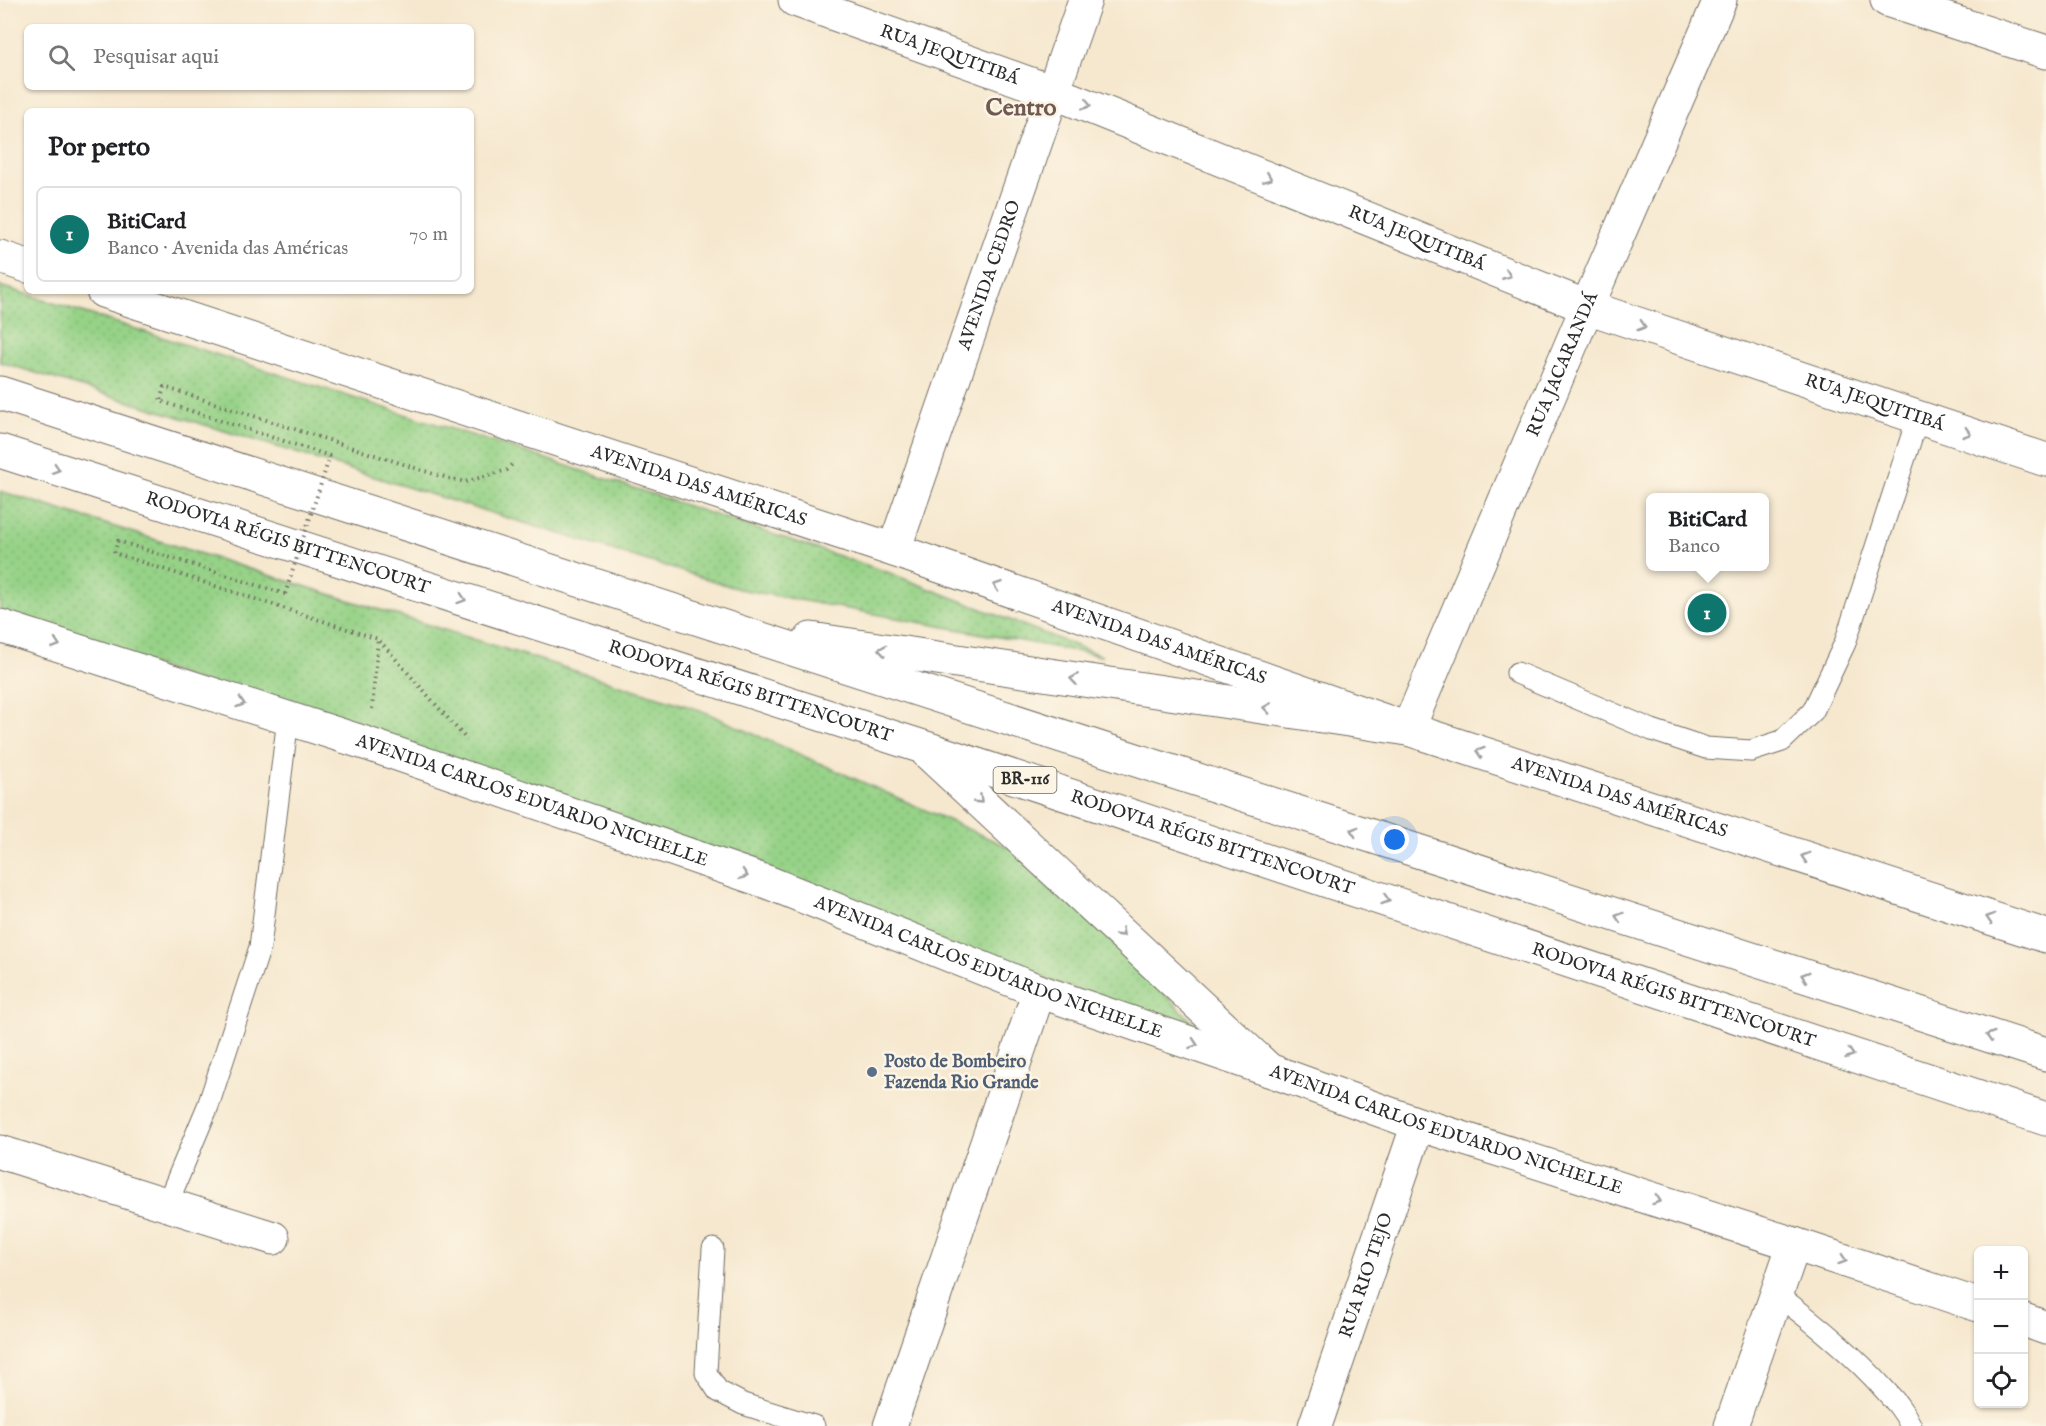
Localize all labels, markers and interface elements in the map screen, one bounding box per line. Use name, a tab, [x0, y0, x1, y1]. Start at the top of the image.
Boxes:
street label: RUA JEQUITIBÁ	[877, 20, 1024, 91]
search box	[24, 24, 474, 90]
icon: search	[45, 41, 78, 74]
text: Pesquisar aqui	[93, 43, 219, 71]
district label: Centro	[986, 93, 1057, 124]
one-way arrow	[1081, 98, 1092, 110]
text: Por perto	[48, 131, 150, 164]
one-way arrow	[1262, 171, 1273, 183]
street label: AVENIDA CEDRO	[953, 197, 1026, 354]
street label: RUA JEQUITIBÁ	[1345, 201, 1490, 277]
text: BitiCard	[107, 208, 186, 236]
text: 1	[66, 222, 73, 247]
text: 70 m	[409, 222, 448, 247]
text: Banco · Avenida das Américas	[107, 236, 348, 261]
one-way arrow	[1501, 268, 1512, 280]
street label: RUA JACARANDÁ	[1522, 287, 1604, 440]
one-way arrow	[1636, 318, 1647, 331]
street label: RUA JEQUITIBÁ	[1802, 369, 1949, 437]
one-way arrow	[1961, 426, 1972, 439]
street label: AVENIDA DAS AMÉRICAS	[587, 440, 810, 532]
one-way arrow	[50, 462, 61, 474]
street label: RODOVIA RÉGIS BITTENCOURT	[142, 487, 433, 600]
popup	[1646, 493, 1769, 571]
text: BitiCard	[1668, 506, 1747, 534]
text: Banco	[1668, 534, 1720, 559]
one-way arrow	[992, 581, 1003, 594]
pin: 1	[1688, 590, 1726, 636]
one-way arrow	[456, 592, 467, 604]
street label: AVENIDA DAS AMÉRICAS	[1048, 594, 1269, 690]
street label: RODOVIA RÉGIS BITTENCOURT	[605, 635, 896, 748]
one-way arrow	[50, 636, 61, 649]
one-way arrow	[877, 644, 887, 657]
one-way arrow	[1070, 673, 1079, 685]
one-way arrow	[235, 696, 246, 709]
one-way arrow	[1263, 702, 1272, 714]
street label: AVENIDA CARLOS EDUARDO NICHELLE	[352, 729, 711, 872]
one-way arrow	[1475, 746, 1486, 759]
street label: AVENIDA DAS AMÉRICAS	[1508, 752, 1730, 843]
road number: BR-116	[994, 767, 1056, 793]
street label: RODOVIA RÉGIS BITTENCOURT	[1067, 785, 1357, 901]
one-way arrow	[972, 793, 982, 804]
your location	[1380, 825, 1409, 854]
one-way arrow	[1349, 826, 1360, 838]
one-way arrow	[1800, 852, 1811, 865]
one-way arrow	[738, 867, 749, 880]
street label: AVENIDA CARLOS EDUARDO NICHELLE	[810, 890, 1166, 1044]
one-way arrow	[1380, 893, 1391, 905]
one-way arrow	[1614, 911, 1625, 924]
one-way arrow	[1985, 913, 1996, 925]
one-way arrow	[1115, 926, 1125, 937]
street label: RODOVIA RÉGIS BITTENCOURT	[1529, 938, 1818, 1053]
one-way arrow	[1800, 971, 1811, 984]
one-way arrow	[1985, 1031, 1996, 1043]
one-way arrow	[1188, 1037, 1199, 1050]
one-way arrow	[1844, 1046, 1855, 1059]
place label: Posto de Bombeiro Fazenda Rio Grande	[884, 1051, 1039, 1095]
street label: AVENIDA CARLOS EDUARDO NICHELLE	[1266, 1059, 1625, 1200]
marker: Posto de Bombeiro Fazenda Rio Grande	[865, 1065, 879, 1079]
one-way arrow	[1651, 1193, 1662, 1205]
street label: RUA RIO TEJO	[1334, 1210, 1398, 1341]
map controls	[1974, 1246, 2028, 1408]
button: +	[1974, 1246, 2028, 1300]
one-way arrow	[1837, 1253, 1848, 1265]
button: −	[1974, 1300, 2028, 1354]
button: locate	[1974, 1354, 2028, 1408]

